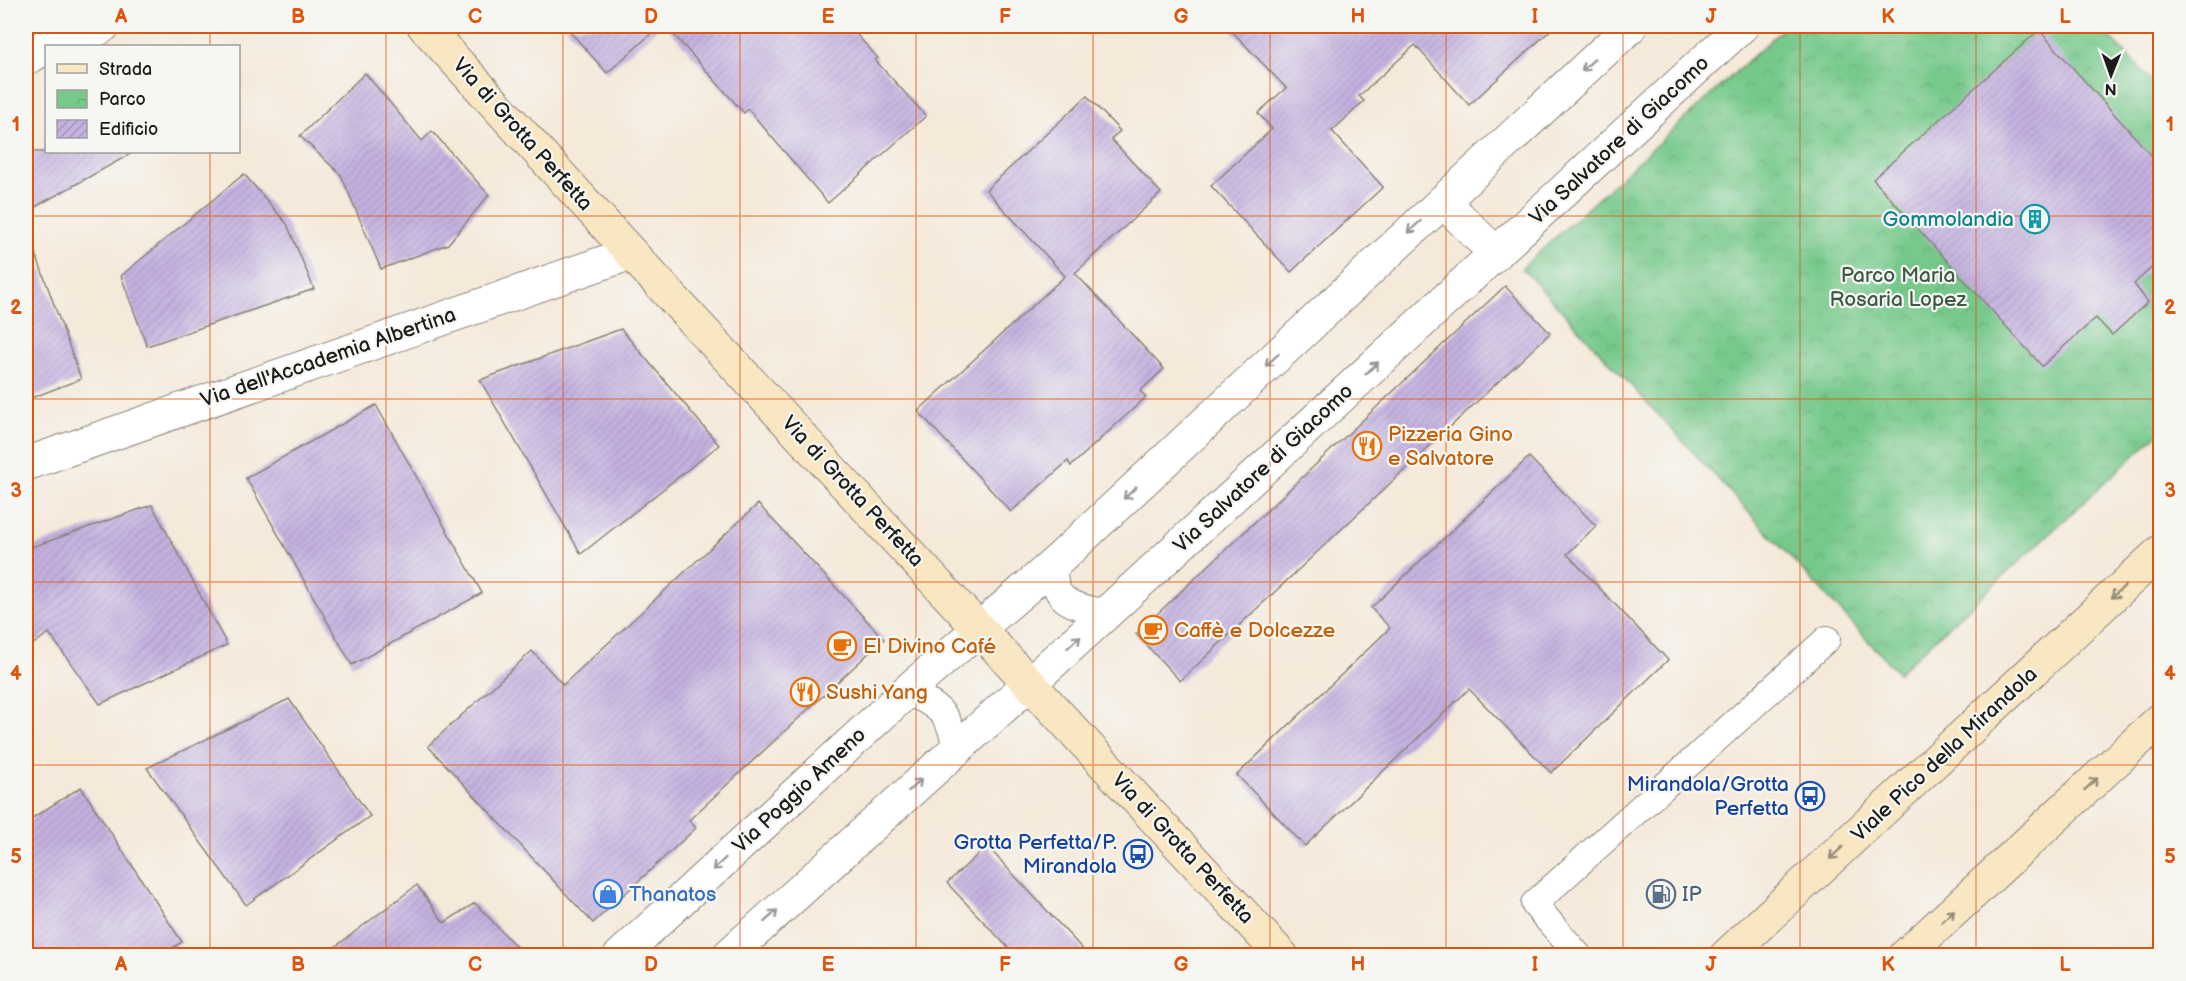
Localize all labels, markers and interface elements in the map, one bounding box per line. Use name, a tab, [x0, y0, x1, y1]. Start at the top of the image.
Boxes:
text: A	[114, 5, 128, 29]
text: B	[291, 5, 305, 29]
text: C	[468, 5, 482, 29]
text: D	[644, 5, 658, 29]
text: E	[822, 5, 835, 29]
text: F	[999, 5, 1011, 29]
text: G	[1174, 5, 1189, 29]
text: H	[1351, 5, 1365, 29]
text: I	[1532, 5, 1538, 29]
text: J	[1706, 5, 1718, 29]
text: K	[1881, 5, 1895, 29]
text: L	[2059, 5, 2071, 29]
legend	[45, 45, 240, 153]
north arrow	[2081, 45, 2141, 105]
street label: Via Salvatore di Giacomo	[1524, 50, 1714, 230]
street label: Via di Grotta Perfetta	[447, 53, 598, 216]
one-way arrow	[1581, 58, 1596, 73]
text: Strada	[99, 59, 152, 80]
text: N	[2105, 79, 2117, 98]
text: Parco	[99, 89, 146, 110]
text: 1	[12, 113, 20, 137]
text: 1	[2166, 113, 2174, 137]
text: Edificio	[99, 119, 158, 140]
building icon: Gommolandia	[2019, 203, 2051, 235]
place label: Gommolandia	[1883, 207, 2014, 232]
one-way arrow	[1407, 219, 1422, 234]
park label: Parco Maria Rosaria Lopez	[1829, 263, 1968, 312]
text: 2	[10, 296, 22, 320]
text: 2	[2164, 296, 2176, 320]
street label: Via dell'Accademia Albertina	[197, 302, 459, 413]
one-way arrow	[1265, 352, 1280, 366]
one-way arrow	[1364, 361, 1379, 375]
street label: Via Salvatore di Giacomo	[1168, 378, 1358, 558]
street label: Via di Grotta Perfetta	[776, 411, 929, 572]
place label: Pizzeria Gino e Salvatore	[1388, 422, 1513, 471]
restaurant icon: Pizzeria Gino e Salvatore	[1351, 430, 1383, 462]
text: 3	[10, 479, 22, 503]
text: 3	[2164, 479, 2176, 503]
one-way arrow	[1122, 486, 1137, 500]
one-way arrow	[2110, 585, 2125, 599]
cafe icon: Caffè e Dolcezze	[1137, 614, 1169, 646]
place label: Caffè e Dolcezze	[1174, 618, 1335, 643]
cafe icon: El Divino Café	[826, 630, 858, 662]
place label: El Divino Café	[863, 634, 997, 659]
one-way arrow	[1066, 635, 1081, 649]
text: 4	[10, 662, 22, 686]
street label: Viale Pico della Mirandola	[1846, 662, 2042, 847]
text: 4	[2164, 662, 2176, 686]
restaurant icon: Sushi Yang	[789, 676, 821, 708]
place label: Sushi Yang	[826, 680, 928, 705]
street label: Via Poggio Ameno	[728, 722, 871, 858]
street label: Via di Grotta Perfetta	[1106, 768, 1259, 929]
place label: Mirandola/Grotta Perfetta	[1627, 772, 1789, 821]
one-way arrow	[2083, 777, 2098, 791]
one-way arrow	[907, 778, 922, 792]
bus stop icon: Mirandola/Grotta Perfetta	[1794, 780, 1826, 812]
place label: Grotta Perfetta/P. Mirandola	[953, 830, 1117, 879]
bus stop icon: Grotta Perfetta/P. Mirandola	[1122, 838, 1154, 870]
text: 5	[10, 845, 22, 869]
text: 5	[2164, 845, 2176, 869]
one-way arrow	[1829, 846, 1844, 860]
one-way arrow	[712, 857, 727, 871]
shop icon: Thanatos	[592, 878, 624, 910]
fuel station icon: IP	[1645, 878, 1677, 910]
place label: Thanatos	[629, 882, 716, 907]
place label: IP	[1682, 882, 1702, 907]
one-way arrow	[763, 909, 778, 923]
one-way arrow	[1940, 909, 1955, 923]
text: A	[114, 953, 128, 977]
text: B	[291, 953, 305, 977]
text: C	[468, 953, 482, 977]
text: D	[644, 953, 658, 977]
text: E	[822, 953, 835, 977]
text: F	[999, 953, 1011, 977]
text: G	[1174, 953, 1189, 977]
text: H	[1351, 953, 1365, 977]
text: I	[1532, 953, 1538, 977]
text: J	[1706, 953, 1718, 977]
text: K	[1881, 953, 1895, 977]
text: L	[2059, 953, 2071, 977]

